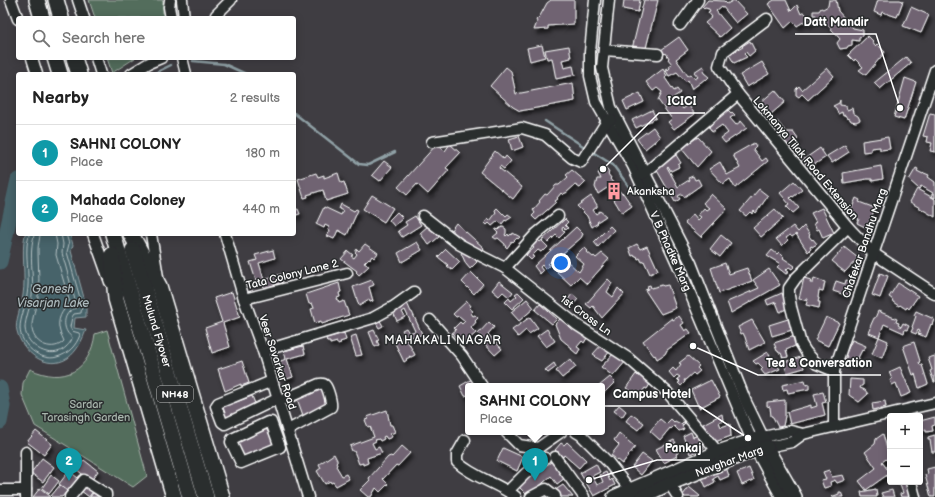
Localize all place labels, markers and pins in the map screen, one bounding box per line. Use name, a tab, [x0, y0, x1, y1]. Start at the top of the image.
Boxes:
callout: Datt Mandir	[795, 10, 876, 34]
callout: ICICI	[659, 89, 705, 113]
building icon: Akanksha	[604, 181, 624, 201]
place label: Akanksha	[627, 185, 675, 198]
callout: Tea & Conversation	[758, 351, 881, 375]
callout: Campus Hotel	[605, 382, 699, 406]
callout: Pankaj	[657, 436, 710, 460]
pin: 2	[56, 448, 82, 481]
pin: 1	[522, 448, 548, 481]

